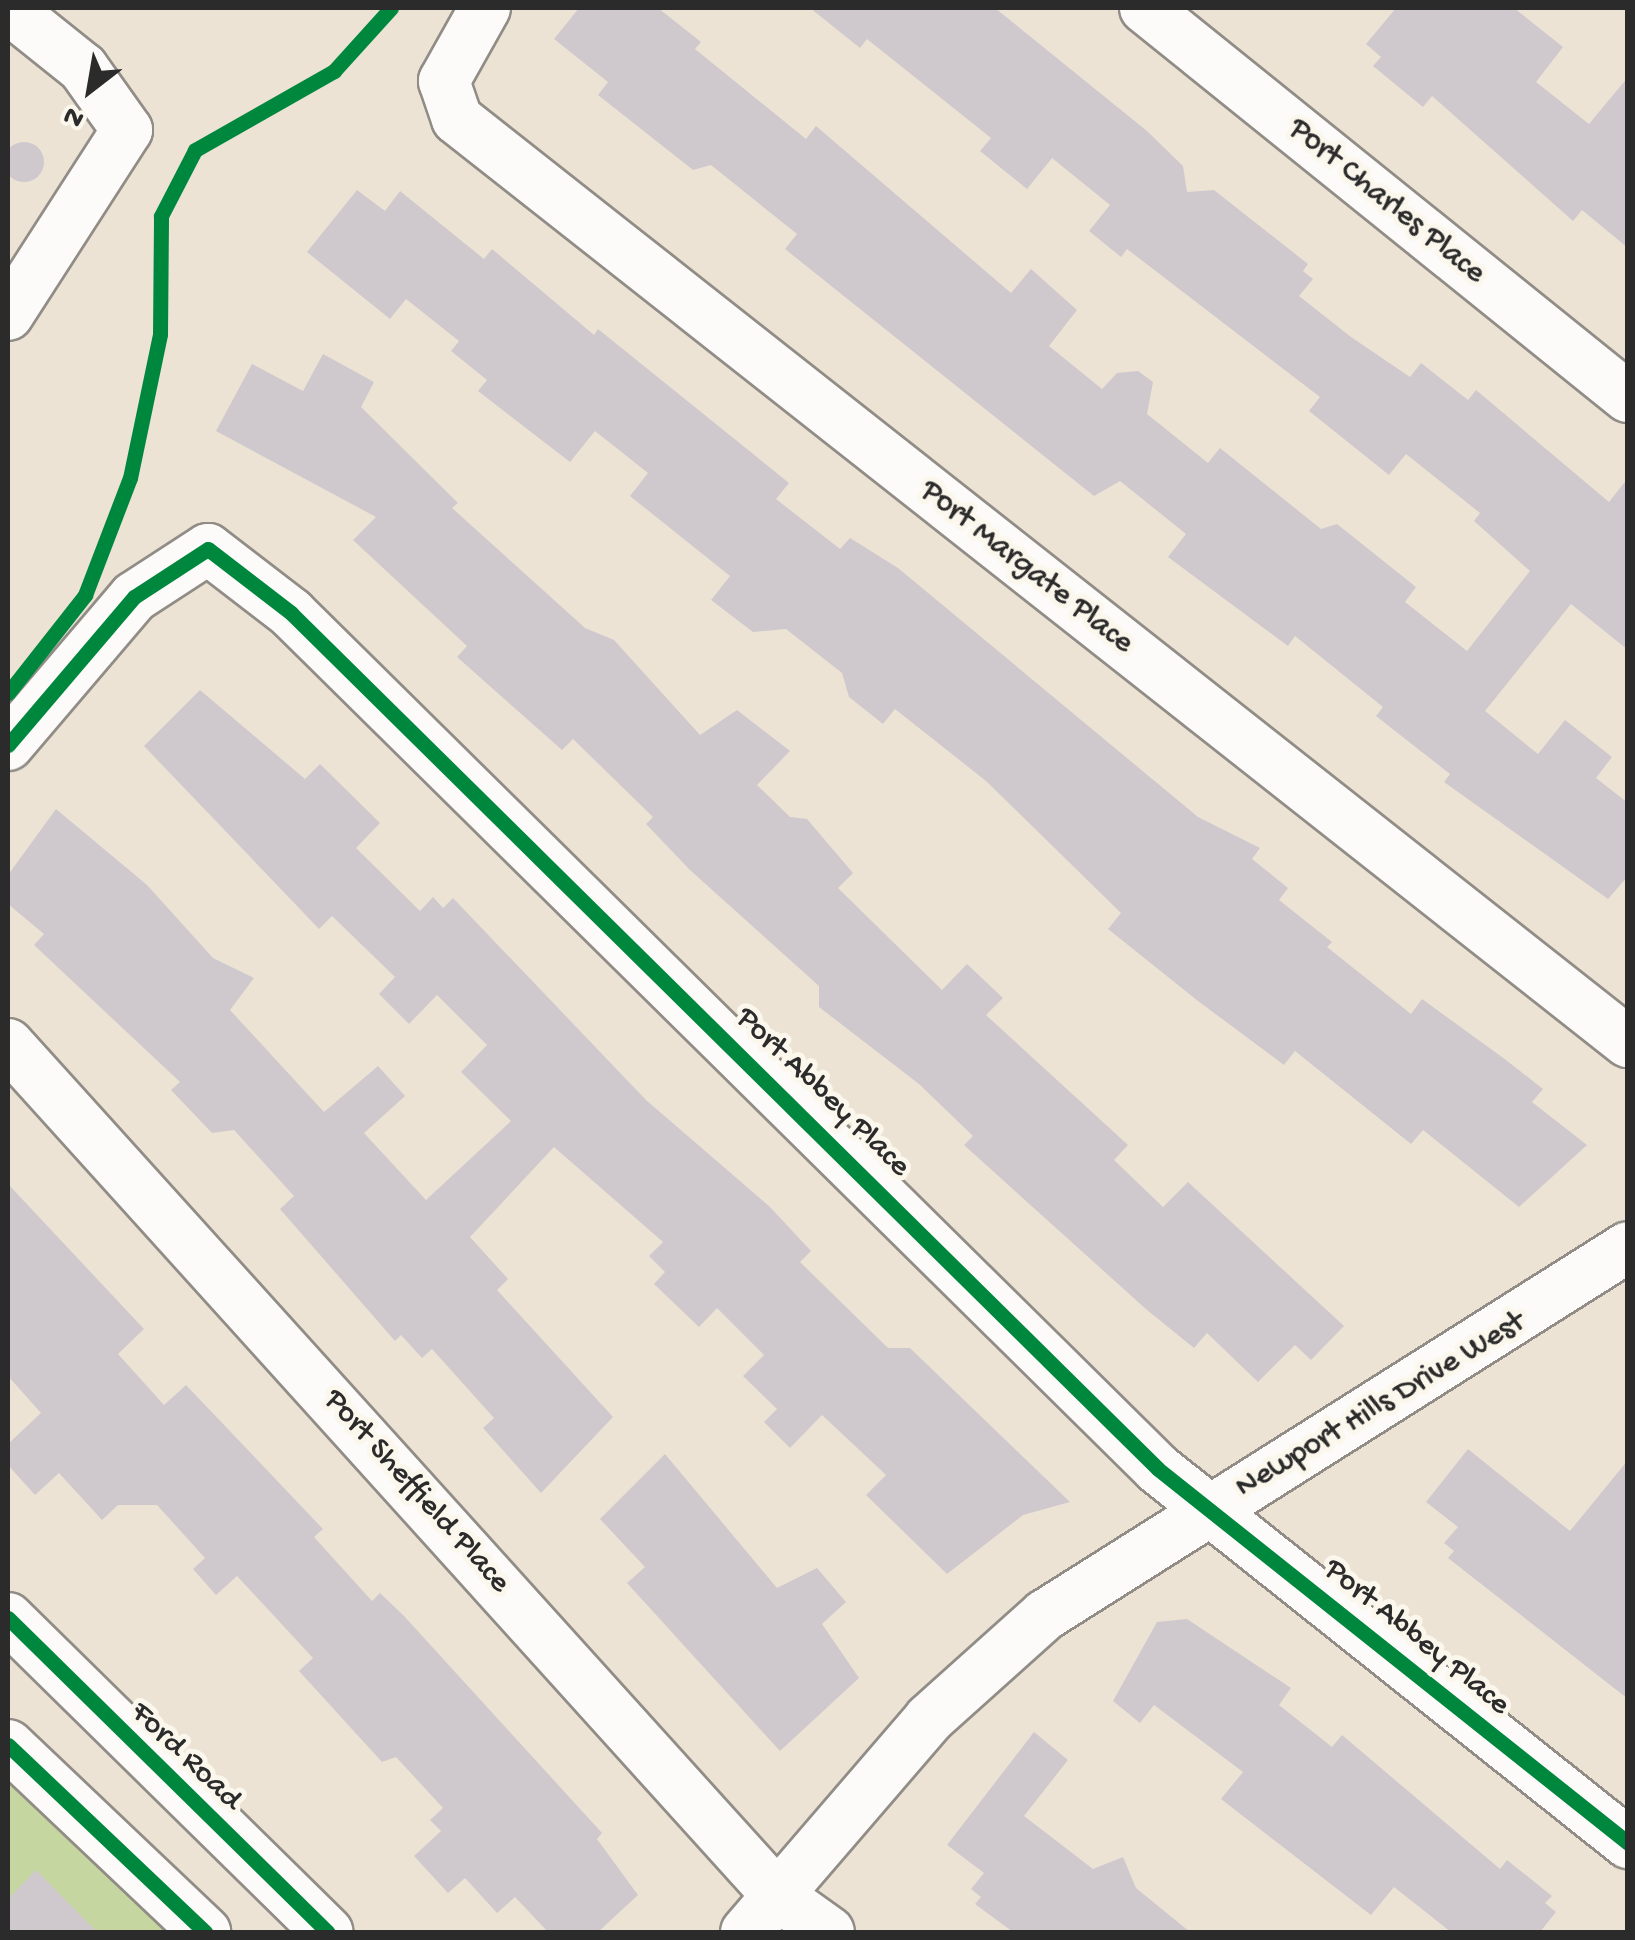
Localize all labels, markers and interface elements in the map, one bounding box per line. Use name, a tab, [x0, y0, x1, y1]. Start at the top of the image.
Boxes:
north arrow	[40, 40, 140, 140]
text: N	[58, 97, 91, 135]
street label: Port Charles Place	[1280, 111, 1492, 293]
street label: Port Margate Place	[912, 473, 1140, 663]
street label: Port Abbey Place	[726, 1000, 918, 1186]
street label: Newport Hills Drive West	[1229, 1304, 1533, 1508]
street label: Port Sheffield Place	[314, 1382, 518, 1602]
street label: Port Abbey Place	[1315, 1551, 1517, 1725]
street label: Ford Road	[121, 1694, 249, 1820]

